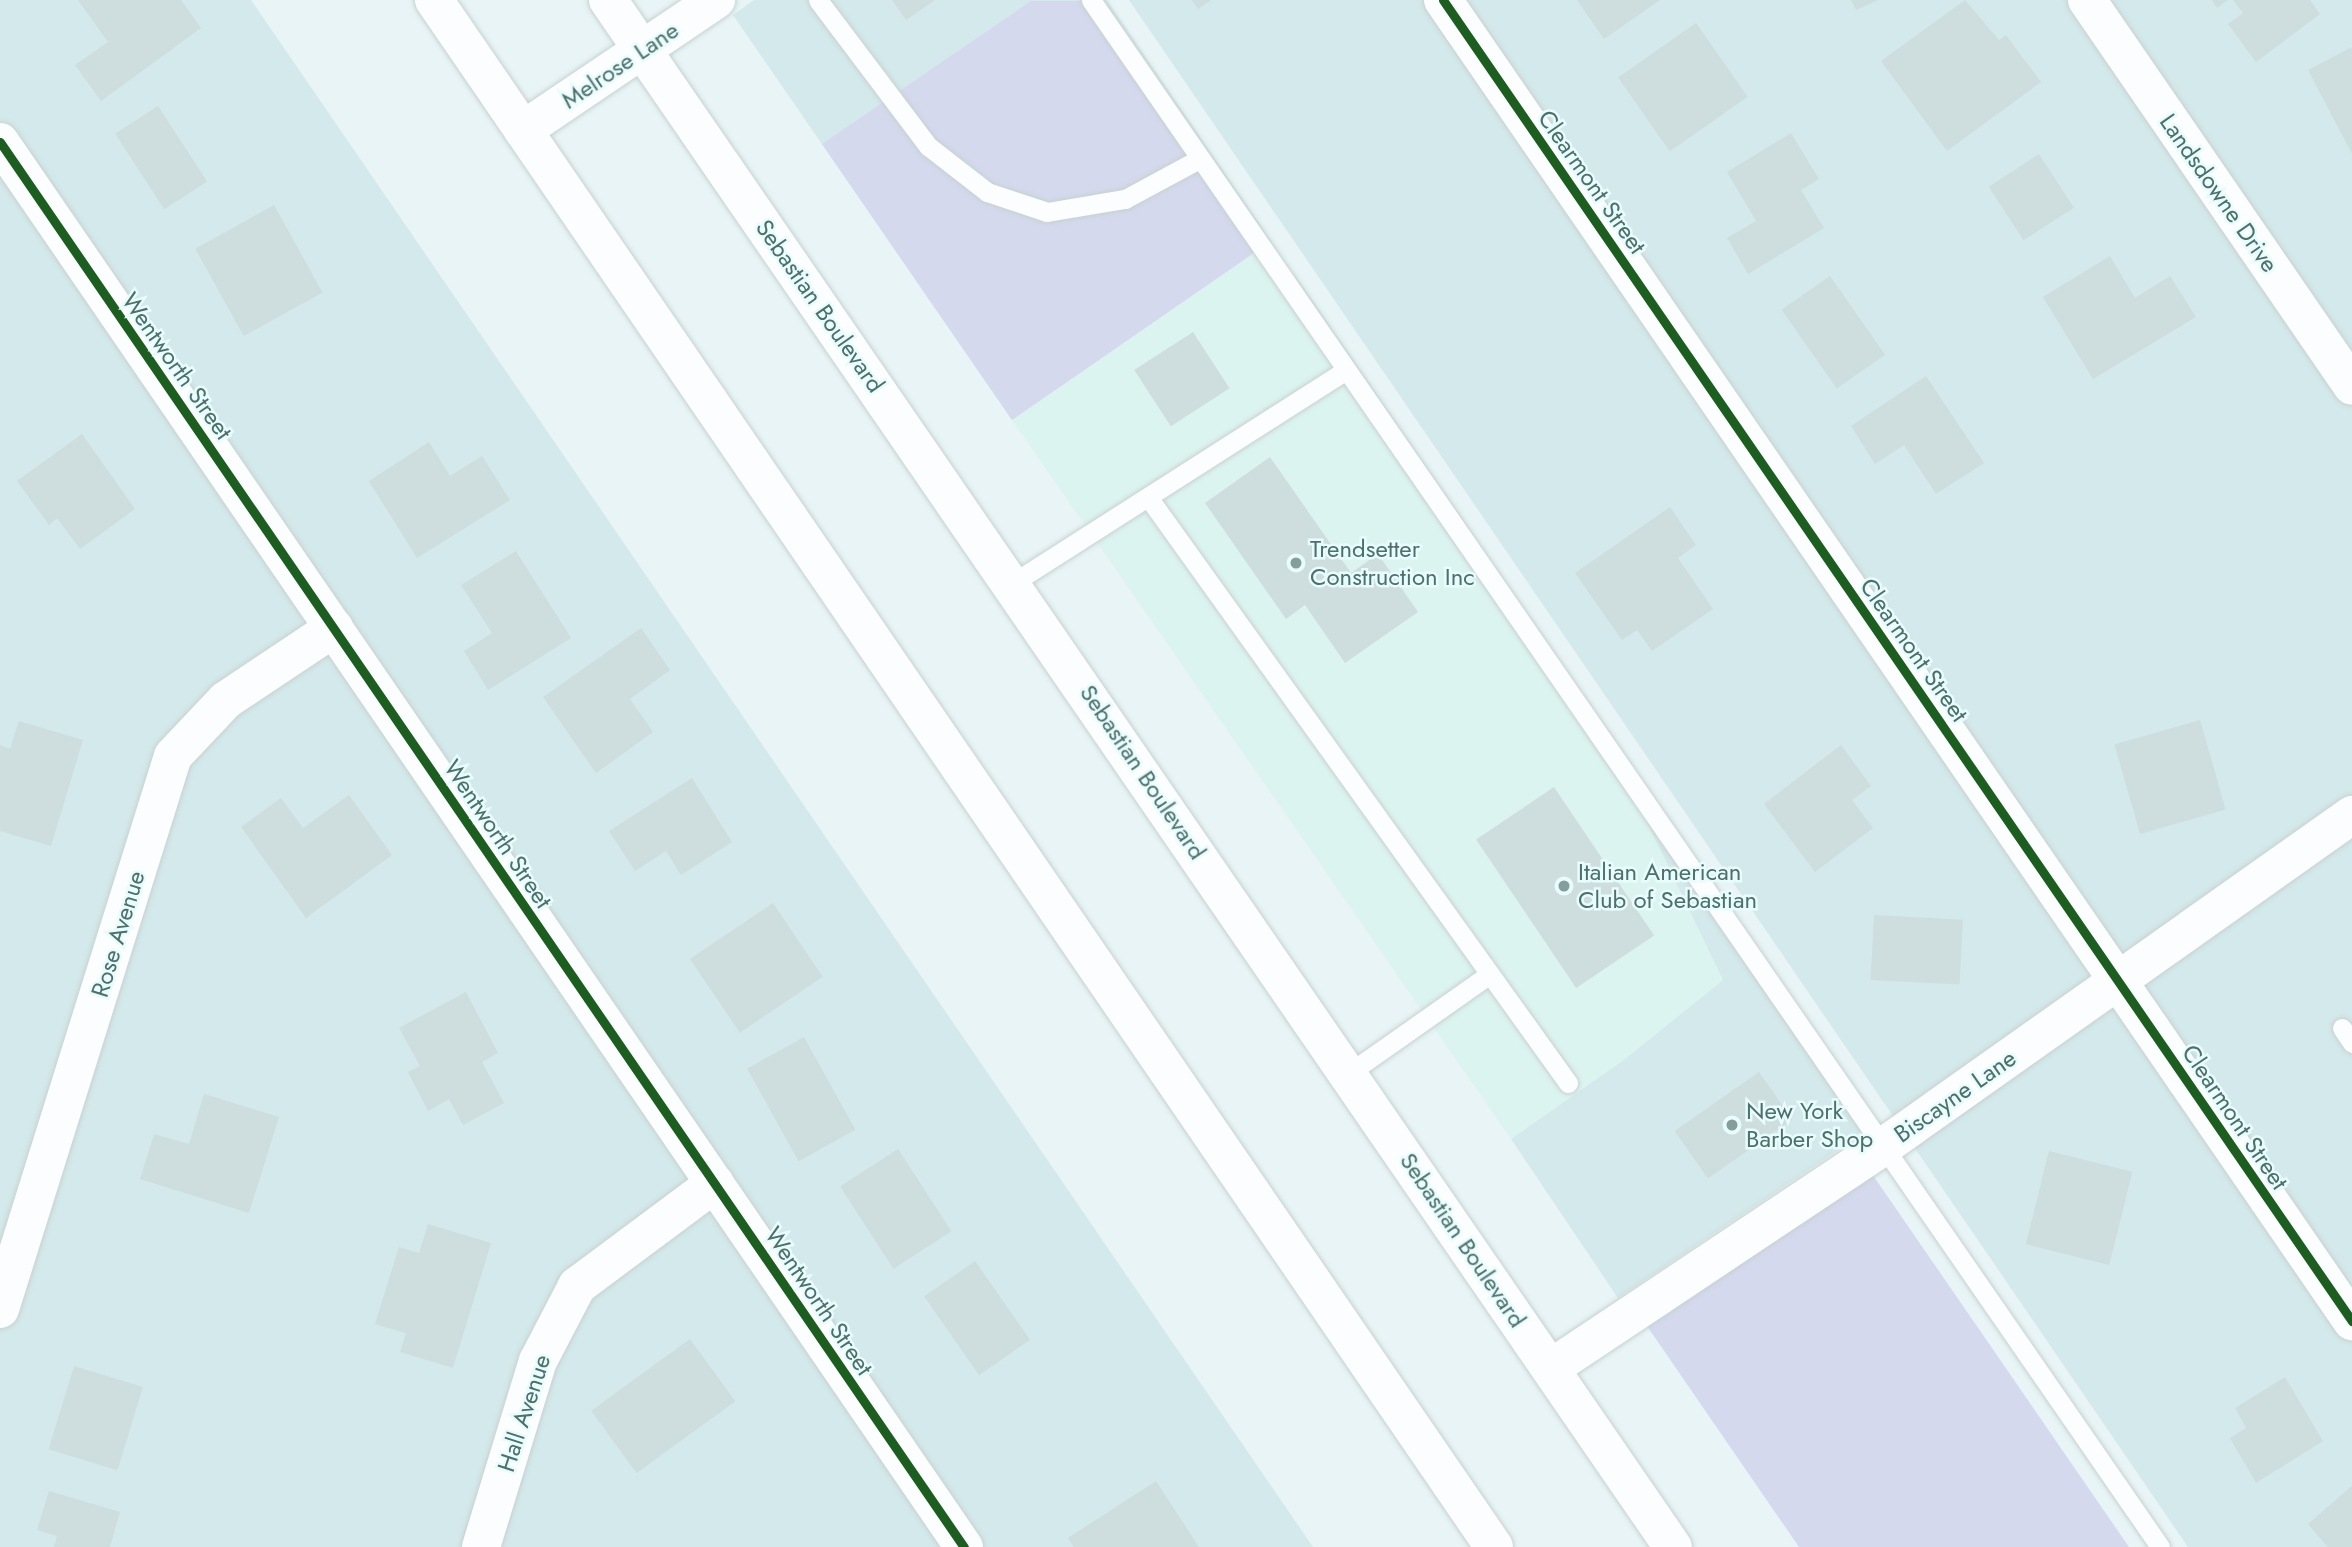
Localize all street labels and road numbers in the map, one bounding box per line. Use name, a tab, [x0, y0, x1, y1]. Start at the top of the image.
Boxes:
street label: Melrose Lane	[556, 15, 684, 115]
street label: Clearmont Street	[1532, 105, 1652, 259]
street label: Landsdowne Drive	[2154, 108, 2284, 278]
street label: Sebastian Boulevard	[750, 214, 890, 398]
street label: Wentworth Street	[116, 287, 238, 445]
street label: Clearmont Street	[1854, 573, 1974, 727]
street label: Sebastian Boulevard	[1074, 679, 1212, 865]
street label: Wentworth Street	[438, 754, 558, 914]
street label: Rose Avenue	[85, 867, 151, 1001]
street label: Clearmont Street	[2176, 1039, 2294, 1195]
street label: Biscayne Lane	[1888, 1043, 2022, 1149]
street label: Sebastian Boulevard	[1394, 1147, 1532, 1333]
street label: Wentworth Street	[759, 1221, 879, 1381]
street label: Hall Avenue	[492, 1351, 556, 1475]

